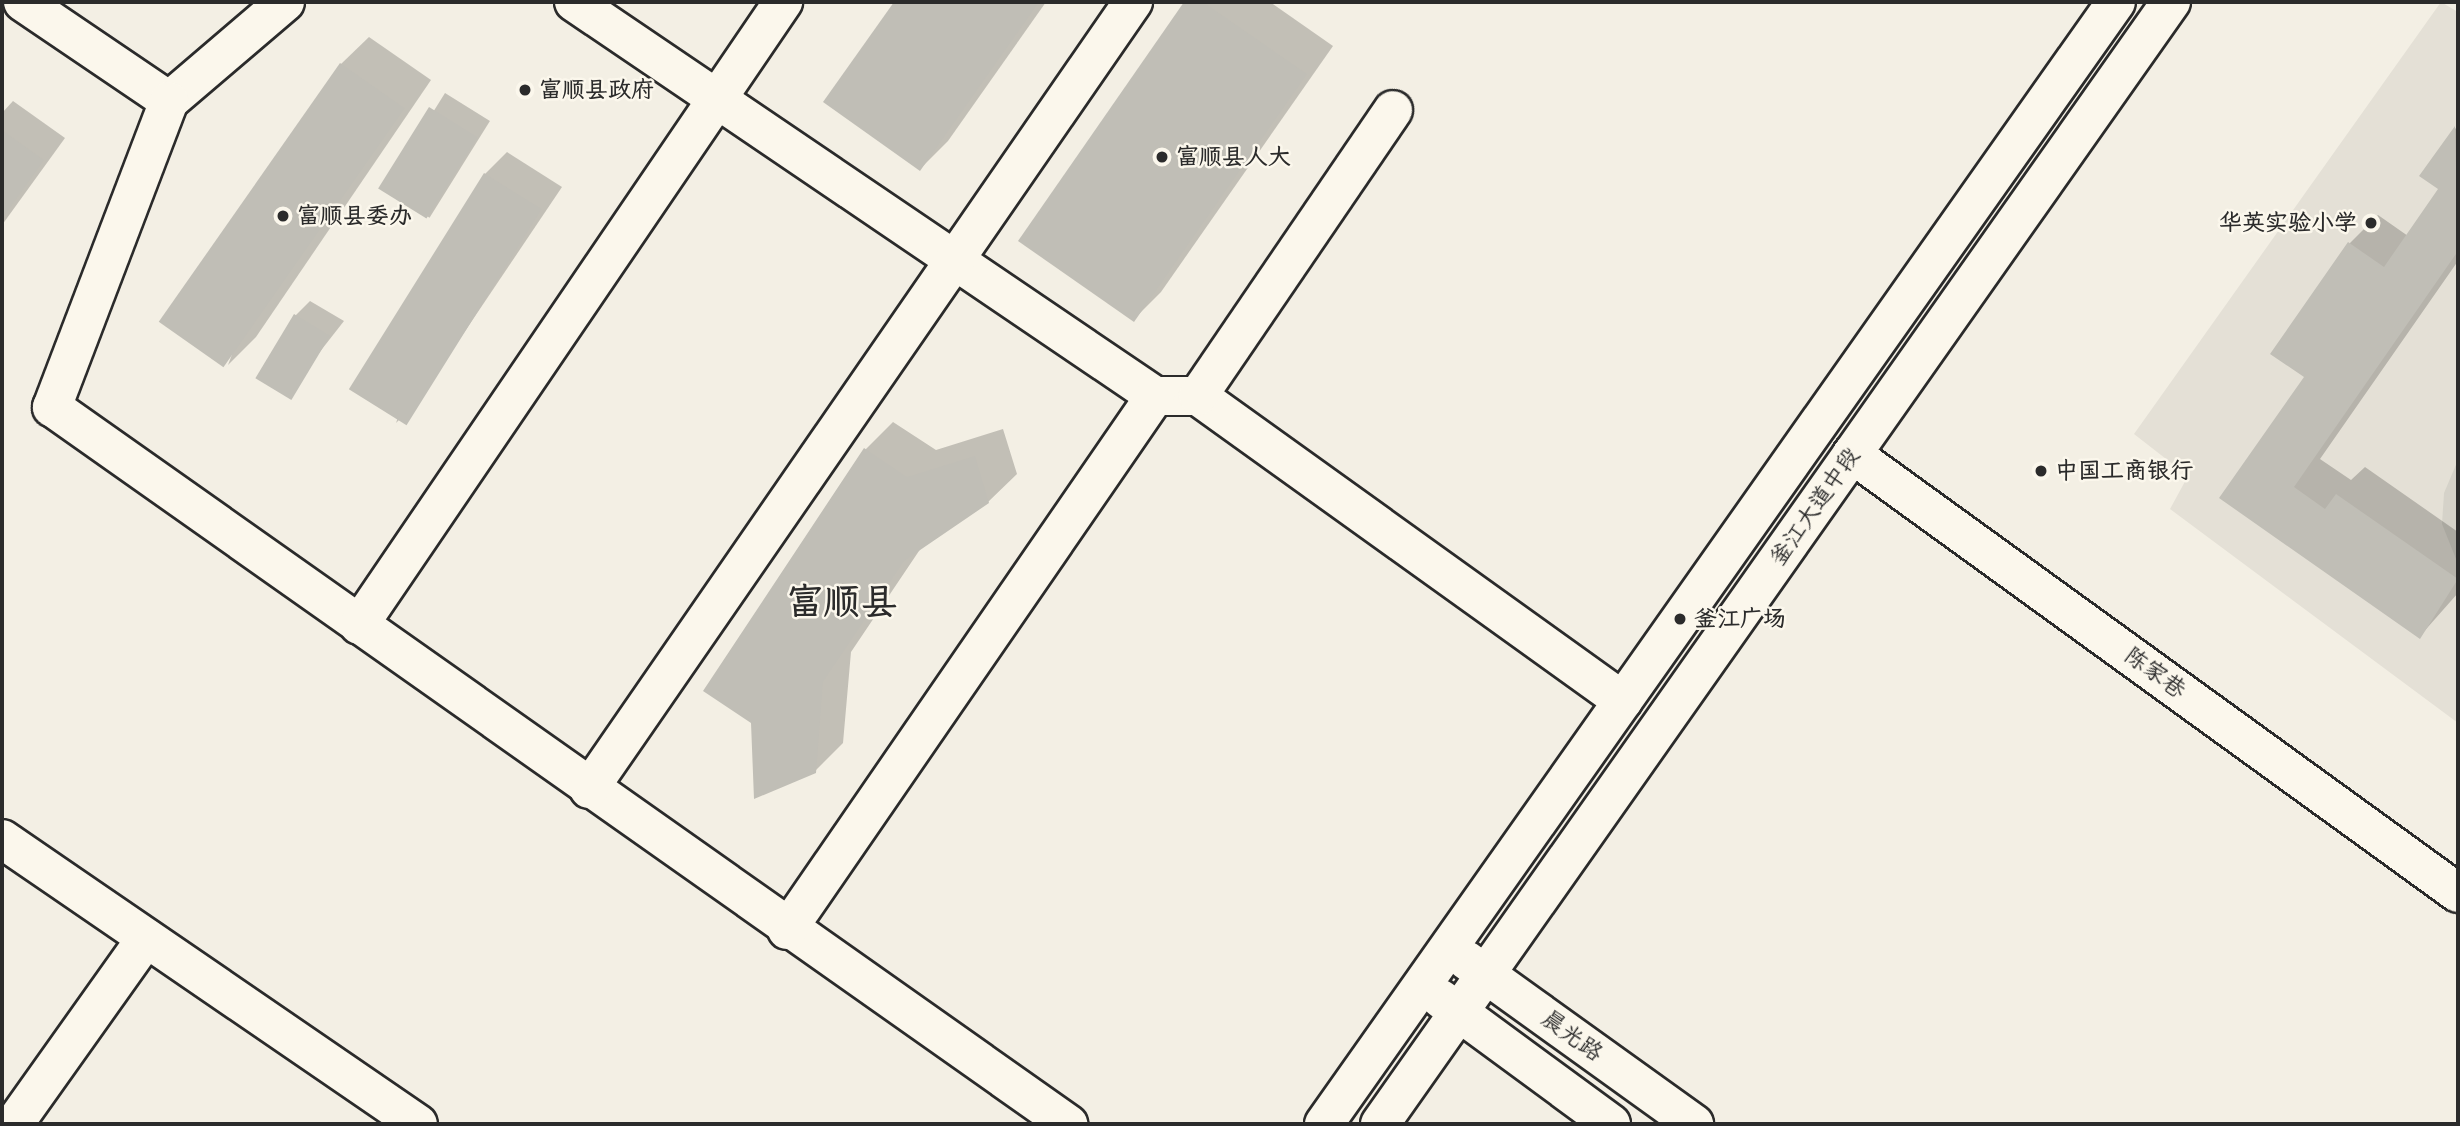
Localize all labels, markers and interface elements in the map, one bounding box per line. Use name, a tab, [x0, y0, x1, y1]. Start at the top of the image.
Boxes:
place label: 富顺县政府	[539, 76, 654, 104]
marker: 富顺县政府	[517, 82, 533, 98]
place label: 富顺县人大	[1176, 143, 1291, 171]
marker: 富顺县人大	[1154, 149, 1170, 165]
place label: 富顺县委办	[297, 202, 412, 230]
marker: 富顺县委办	[275, 208, 291, 224]
place label: 华英实验小学	[2219, 209, 2357, 237]
marker: 华英实验小学	[2363, 215, 2379, 231]
street label: 釜江大道中段	[1764, 443, 1866, 571]
place label: 中国工商银行	[2055, 457, 2193, 485]
marker: 中国工商银行	[2033, 463, 2049, 479]
district label: 富顺县	[787, 580, 897, 624]
place label: 釜江广场	[1694, 605, 1786, 633]
marker: 釜江广场	[1672, 611, 1688, 627]
street label: 陈家巷	[2119, 642, 2191, 704]
street label: 晨光路	[1536, 1005, 1608, 1067]

